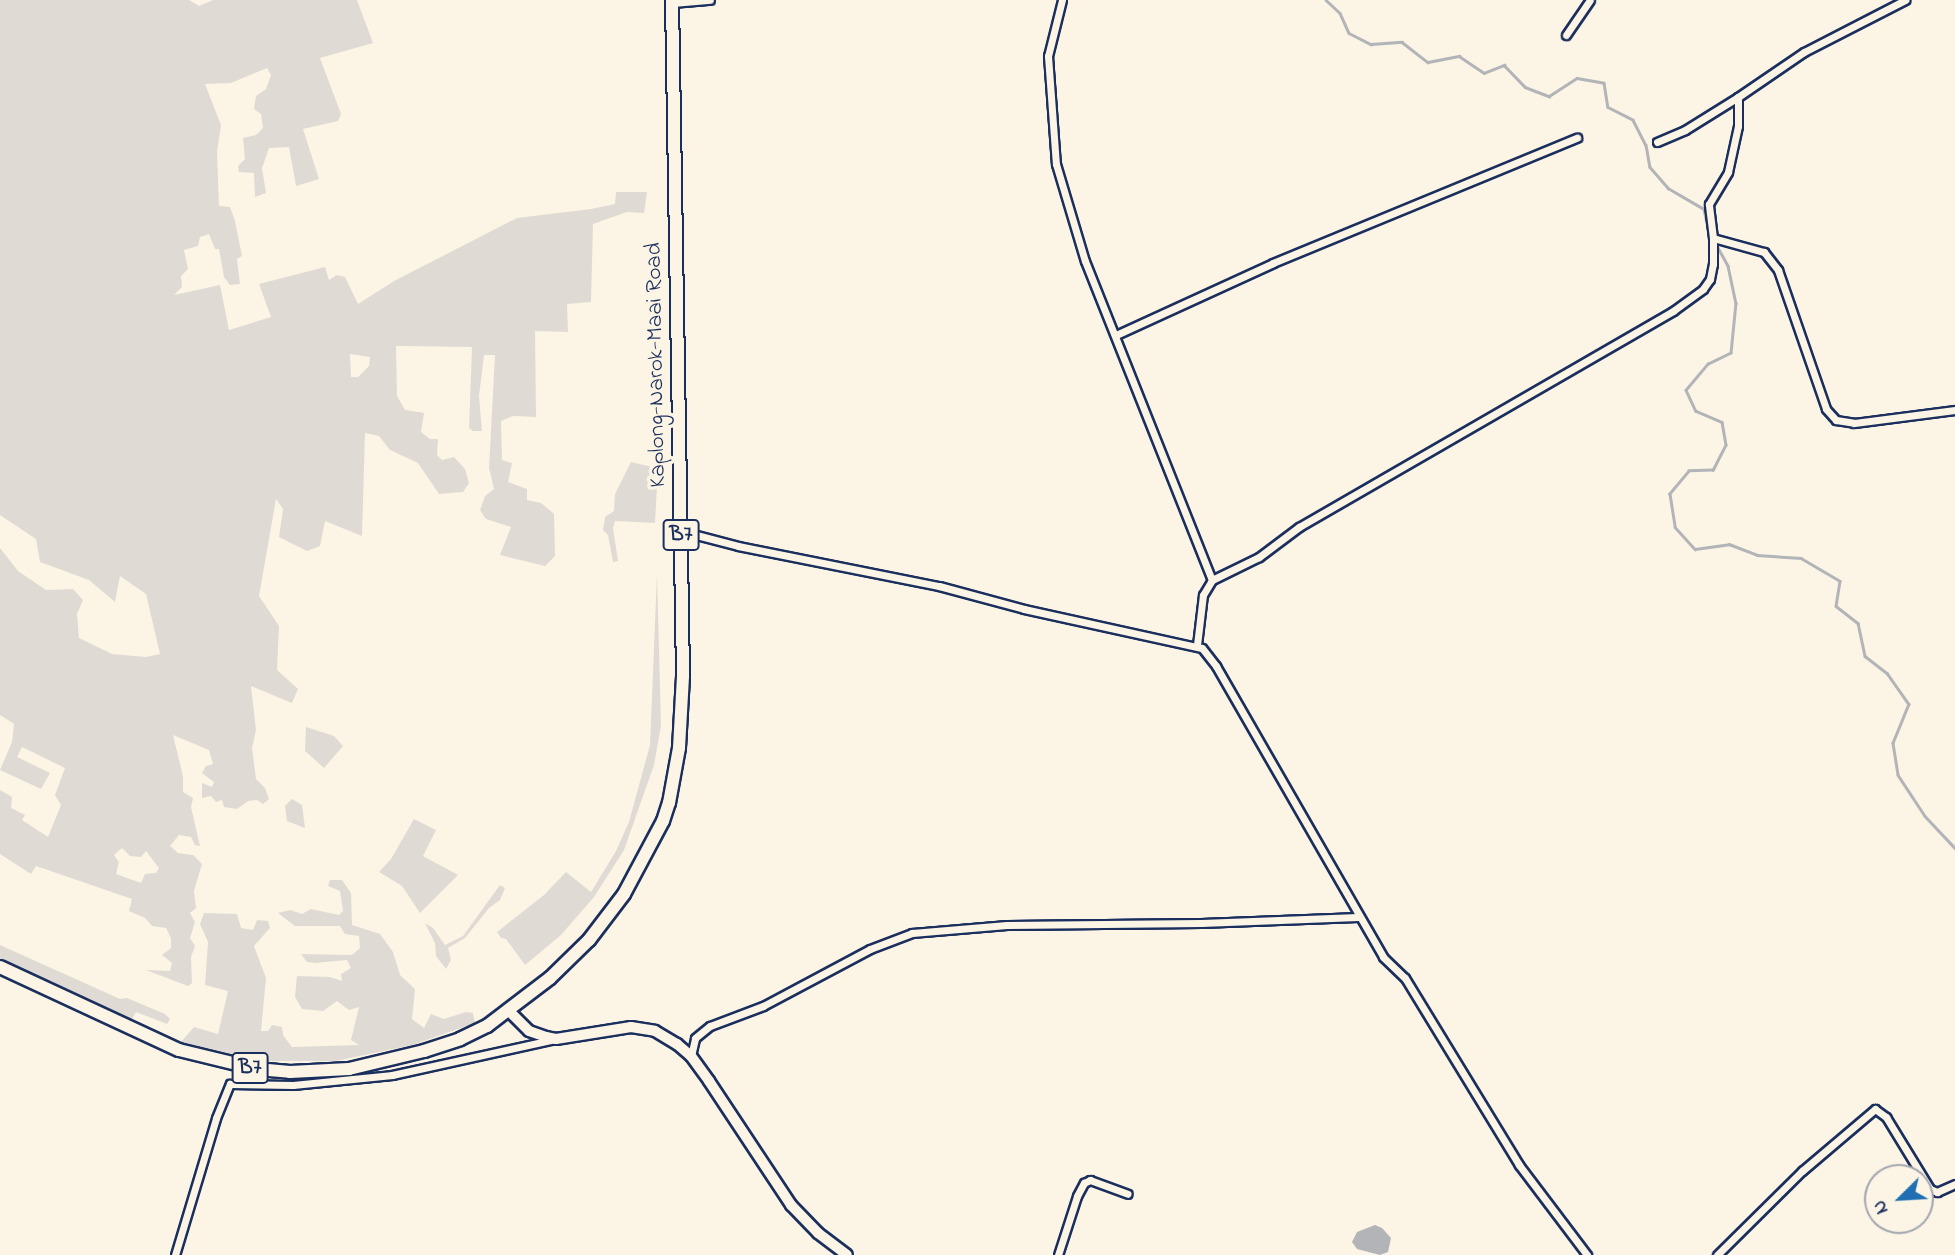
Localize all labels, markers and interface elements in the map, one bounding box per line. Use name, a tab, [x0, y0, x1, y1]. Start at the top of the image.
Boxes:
street label: Kaplong-Narok-Maai Road	[641, 242, 673, 488]
road number: B7	[662, 518, 700, 552]
road number: B7	[231, 1050, 269, 1086]
north arrow	[1864, 1164, 1934, 1234]
text: N	[1866, 1196, 1896, 1218]

